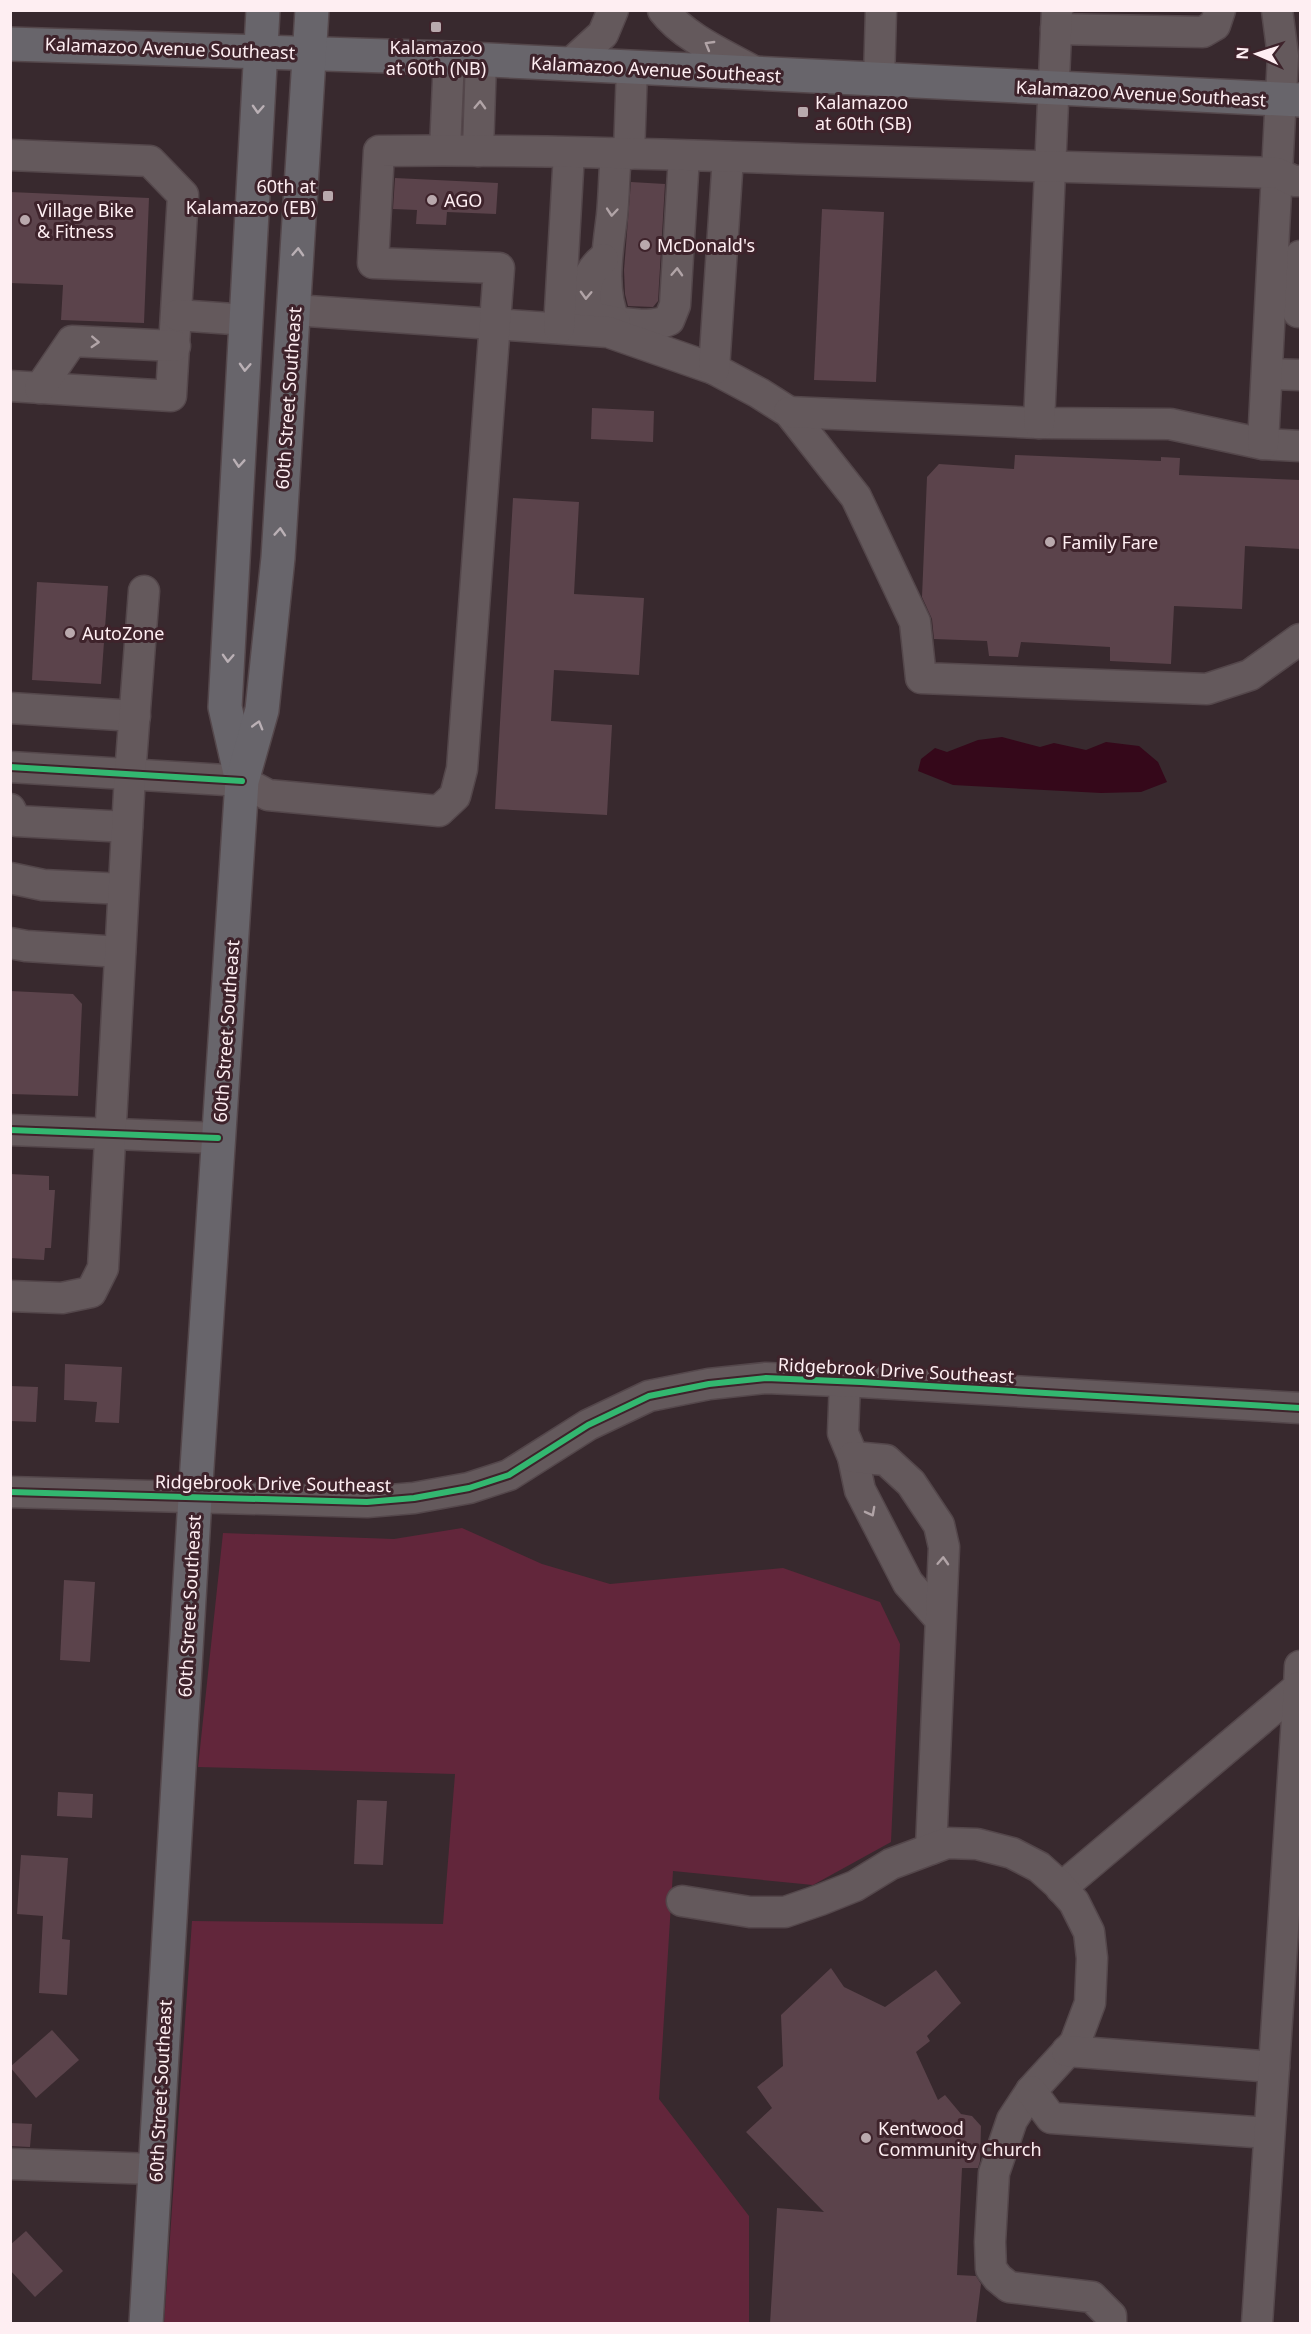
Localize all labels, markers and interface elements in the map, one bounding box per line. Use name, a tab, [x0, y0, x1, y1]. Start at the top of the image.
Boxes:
marker: Kalamazoo at 60th (NB)	[429, 20, 443, 34]
north arrow	[1227, 24, 1287, 84]
street label: Kalamazoo Avenue Southeast	[44, 32, 296, 64]
place label: Kalamazoo at 60th (NB)	[386, 35, 486, 80]
one-way arrow	[705, 41, 715, 52]
text: N	[1231, 46, 1253, 60]
street label: Kalamazoo Avenue Southeast	[530, 50, 782, 88]
street label: Kalamazoo Avenue Southeast	[1015, 74, 1267, 112]
place label: Kalamazoo at 60th (SB)	[815, 90, 912, 135]
one-way arrow	[473, 100, 486, 109]
one-way arrow	[252, 105, 265, 114]
marker: Kalamazoo at 60th (SB)	[796, 105, 810, 119]
place label: 60th at Kalamazoo (EB)	[186, 174, 316, 219]
place label: AGO	[444, 188, 482, 212]
marker: 60th at Kalamazoo (EB)	[321, 189, 335, 203]
marker: AGO	[425, 193, 439, 207]
place label: Village Bike & Fitness	[37, 198, 134, 243]
one-way arrow	[606, 207, 619, 216]
marker: Village Bike & Fitness	[18, 213, 32, 227]
place label: McDonald's	[657, 233, 755, 257]
marker: McDonald's	[638, 238, 652, 252]
one-way arrow	[291, 247, 304, 256]
one-way arrow	[670, 268, 683, 277]
one-way arrow	[580, 290, 593, 299]
street label: 60th Street Southeast	[270, 306, 306, 490]
one-way arrow	[90, 335, 99, 348]
one-way arrow	[239, 362, 252, 371]
one-way arrow	[233, 459, 246, 468]
one-way arrow	[273, 527, 286, 536]
place label: Family Fare	[1062, 530, 1158, 554]
marker: Family Fare	[1043, 535, 1057, 549]
place label: AutoZone	[82, 621, 164, 645]
marker: AutoZone	[63, 626, 77, 640]
one-way arrow	[222, 654, 235, 663]
one-way arrow	[250, 720, 263, 730]
street label: 60th Street Southeast	[208, 939, 244, 1123]
street label: Ridgebrook Drive Southeast	[777, 1352, 1015, 1388]
street label: Ridgebrook Drive Southeast	[155, 1469, 392, 1497]
one-way arrow	[864, 1506, 875, 1516]
street label: 60th Street Southeast	[172, 1514, 206, 1698]
one-way arrow	[937, 1556, 950, 1565]
street label: 60th Street Southeast	[143, 1999, 177, 2183]
place label: Kentwood Community Church	[878, 2116, 1042, 2161]
marker: Kentwood Community Church	[859, 2131, 873, 2145]

